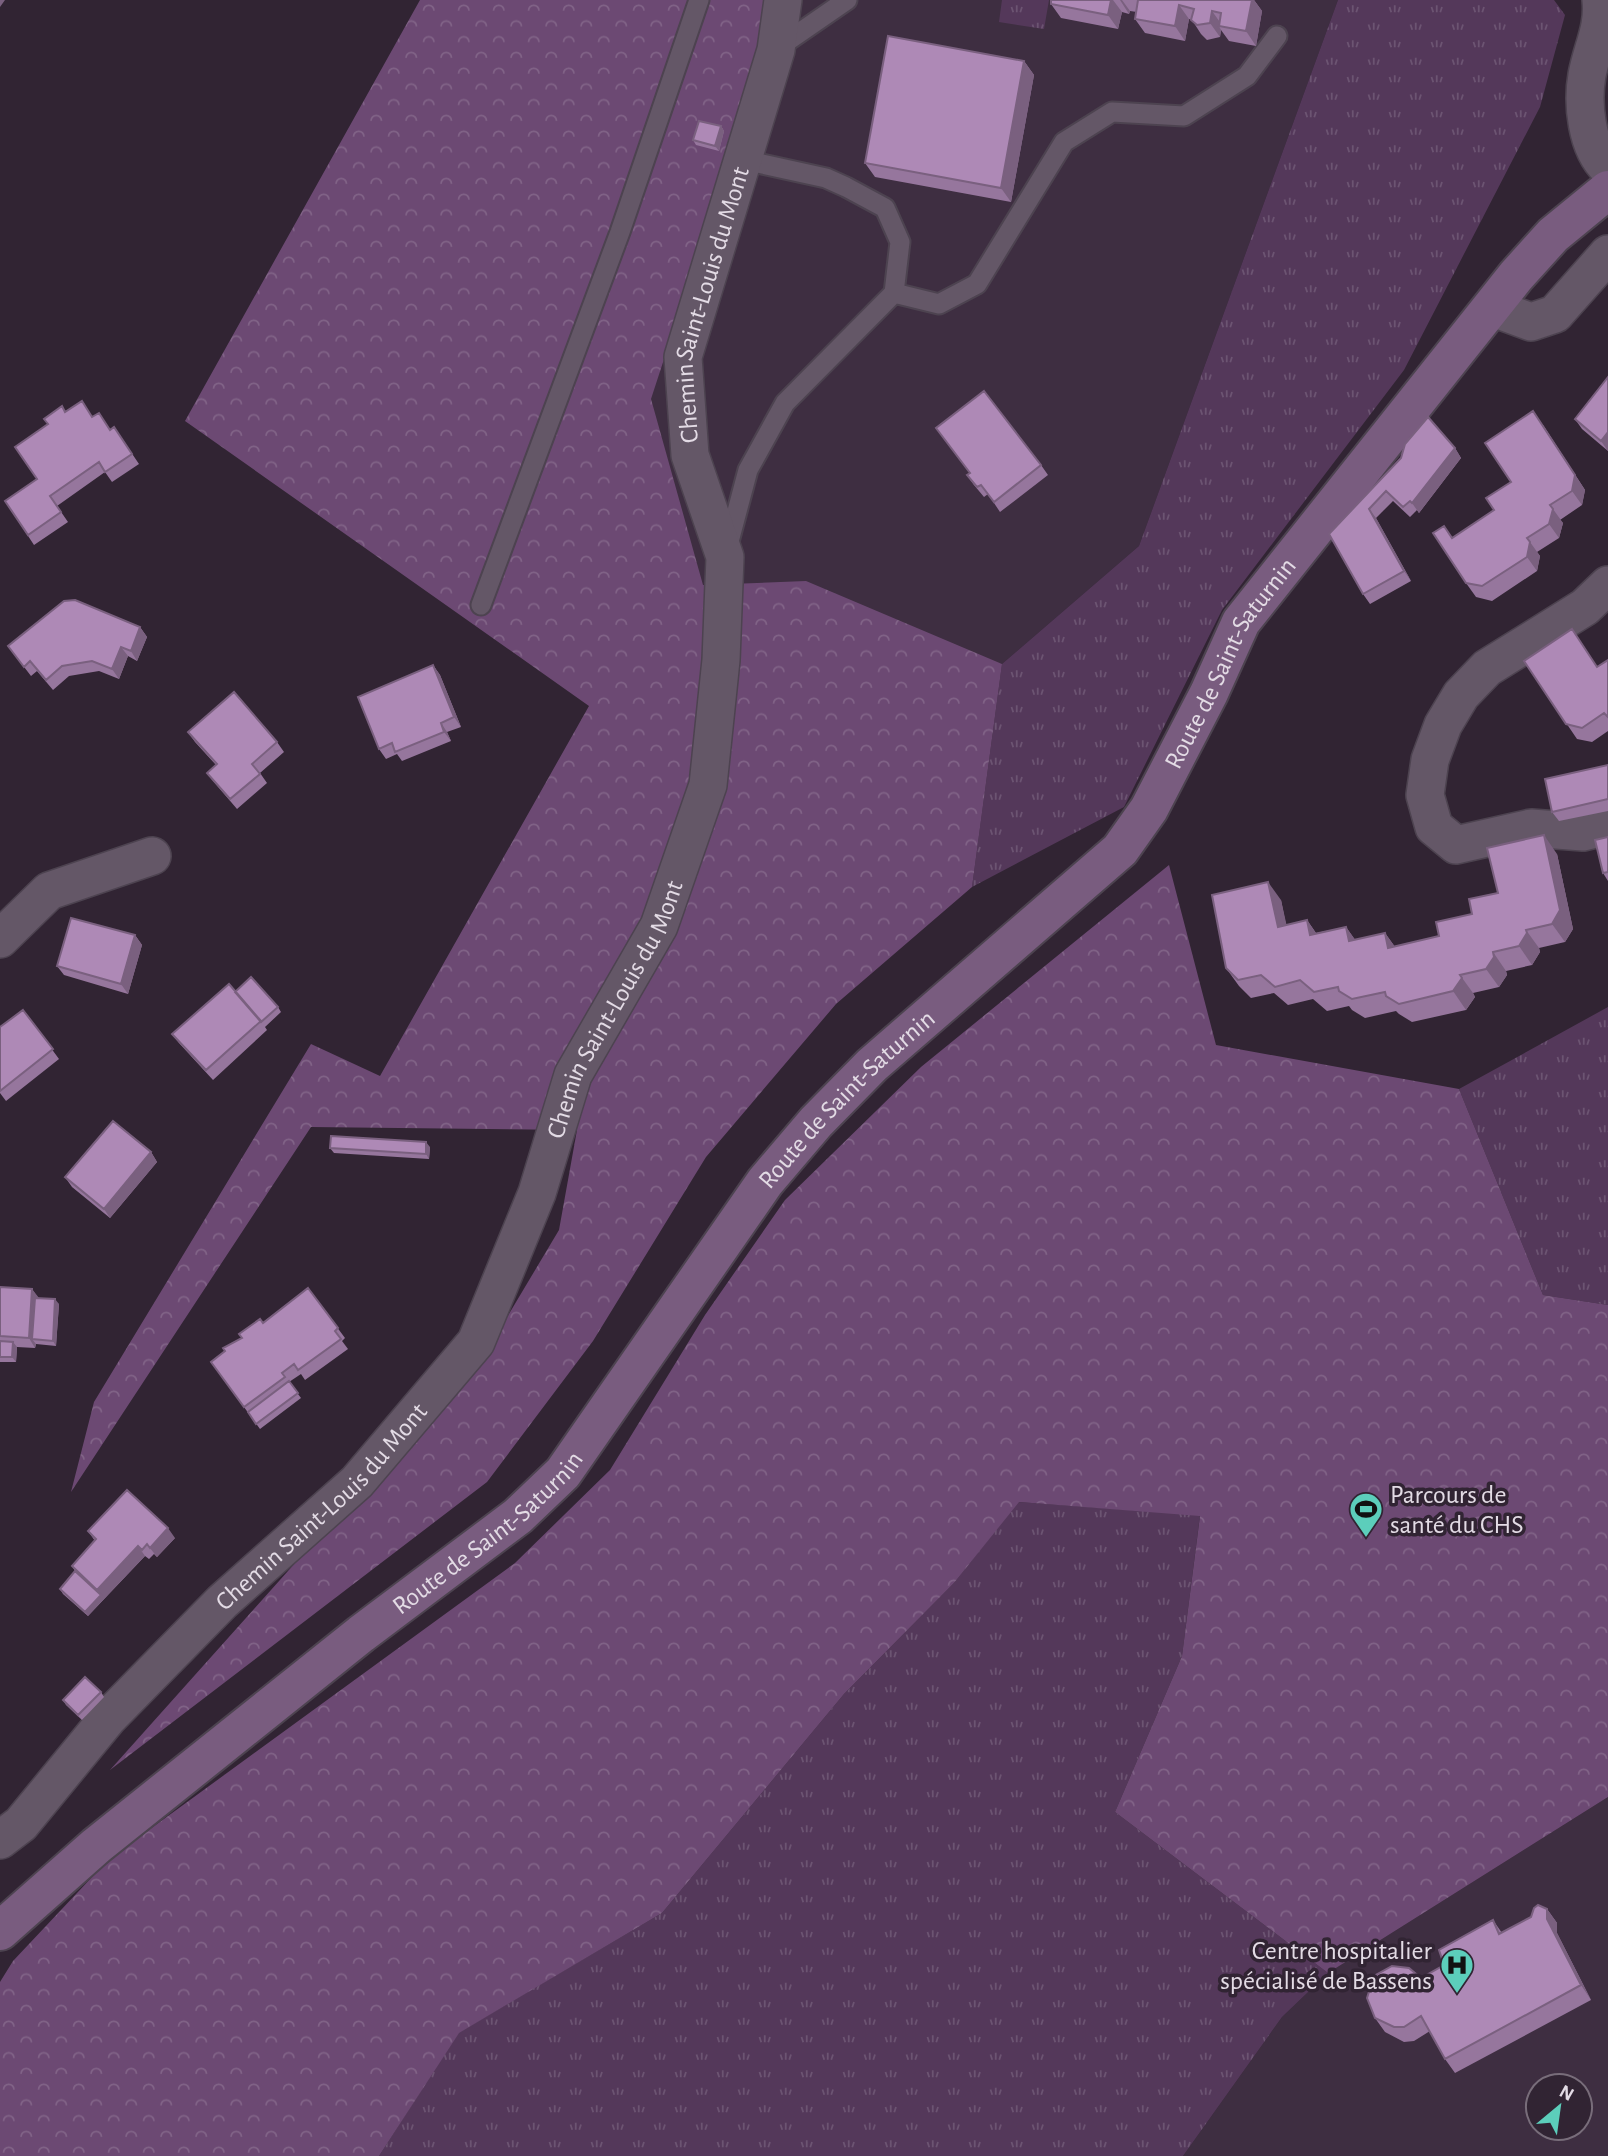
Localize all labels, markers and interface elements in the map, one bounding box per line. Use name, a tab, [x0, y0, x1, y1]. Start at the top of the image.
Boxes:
street label: Chemin Saint-Louis du Mont	[671, 164, 754, 444]
street label: Route de Saint-Saturnin	[1160, 553, 1301, 773]
street label: Chemin Saint-Louis du Mont	[543, 877, 688, 1141]
street label: Route de Saint-Saturnin	[754, 1005, 940, 1194]
street label: Chemin Saint-Louis du Mont	[211, 1398, 432, 1615]
street label: Route de Saint-Saturnin	[388, 1447, 588, 1620]
place label: Parcours de santé du CHS	[1390, 1482, 1524, 1538]
sports icon: Parcours de santé du CHS	[1347, 1490, 1385, 1539]
place label: Centre hospitalier spécialisé de Bassens	[1220, 1938, 1433, 1994]
hospital icon: Centre hospitalier spécialisé de Bassens	[1438, 1946, 1476, 1995]
north arrow	[1524, 2072, 1594, 2142]
text: N	[1556, 2082, 1577, 2105]

